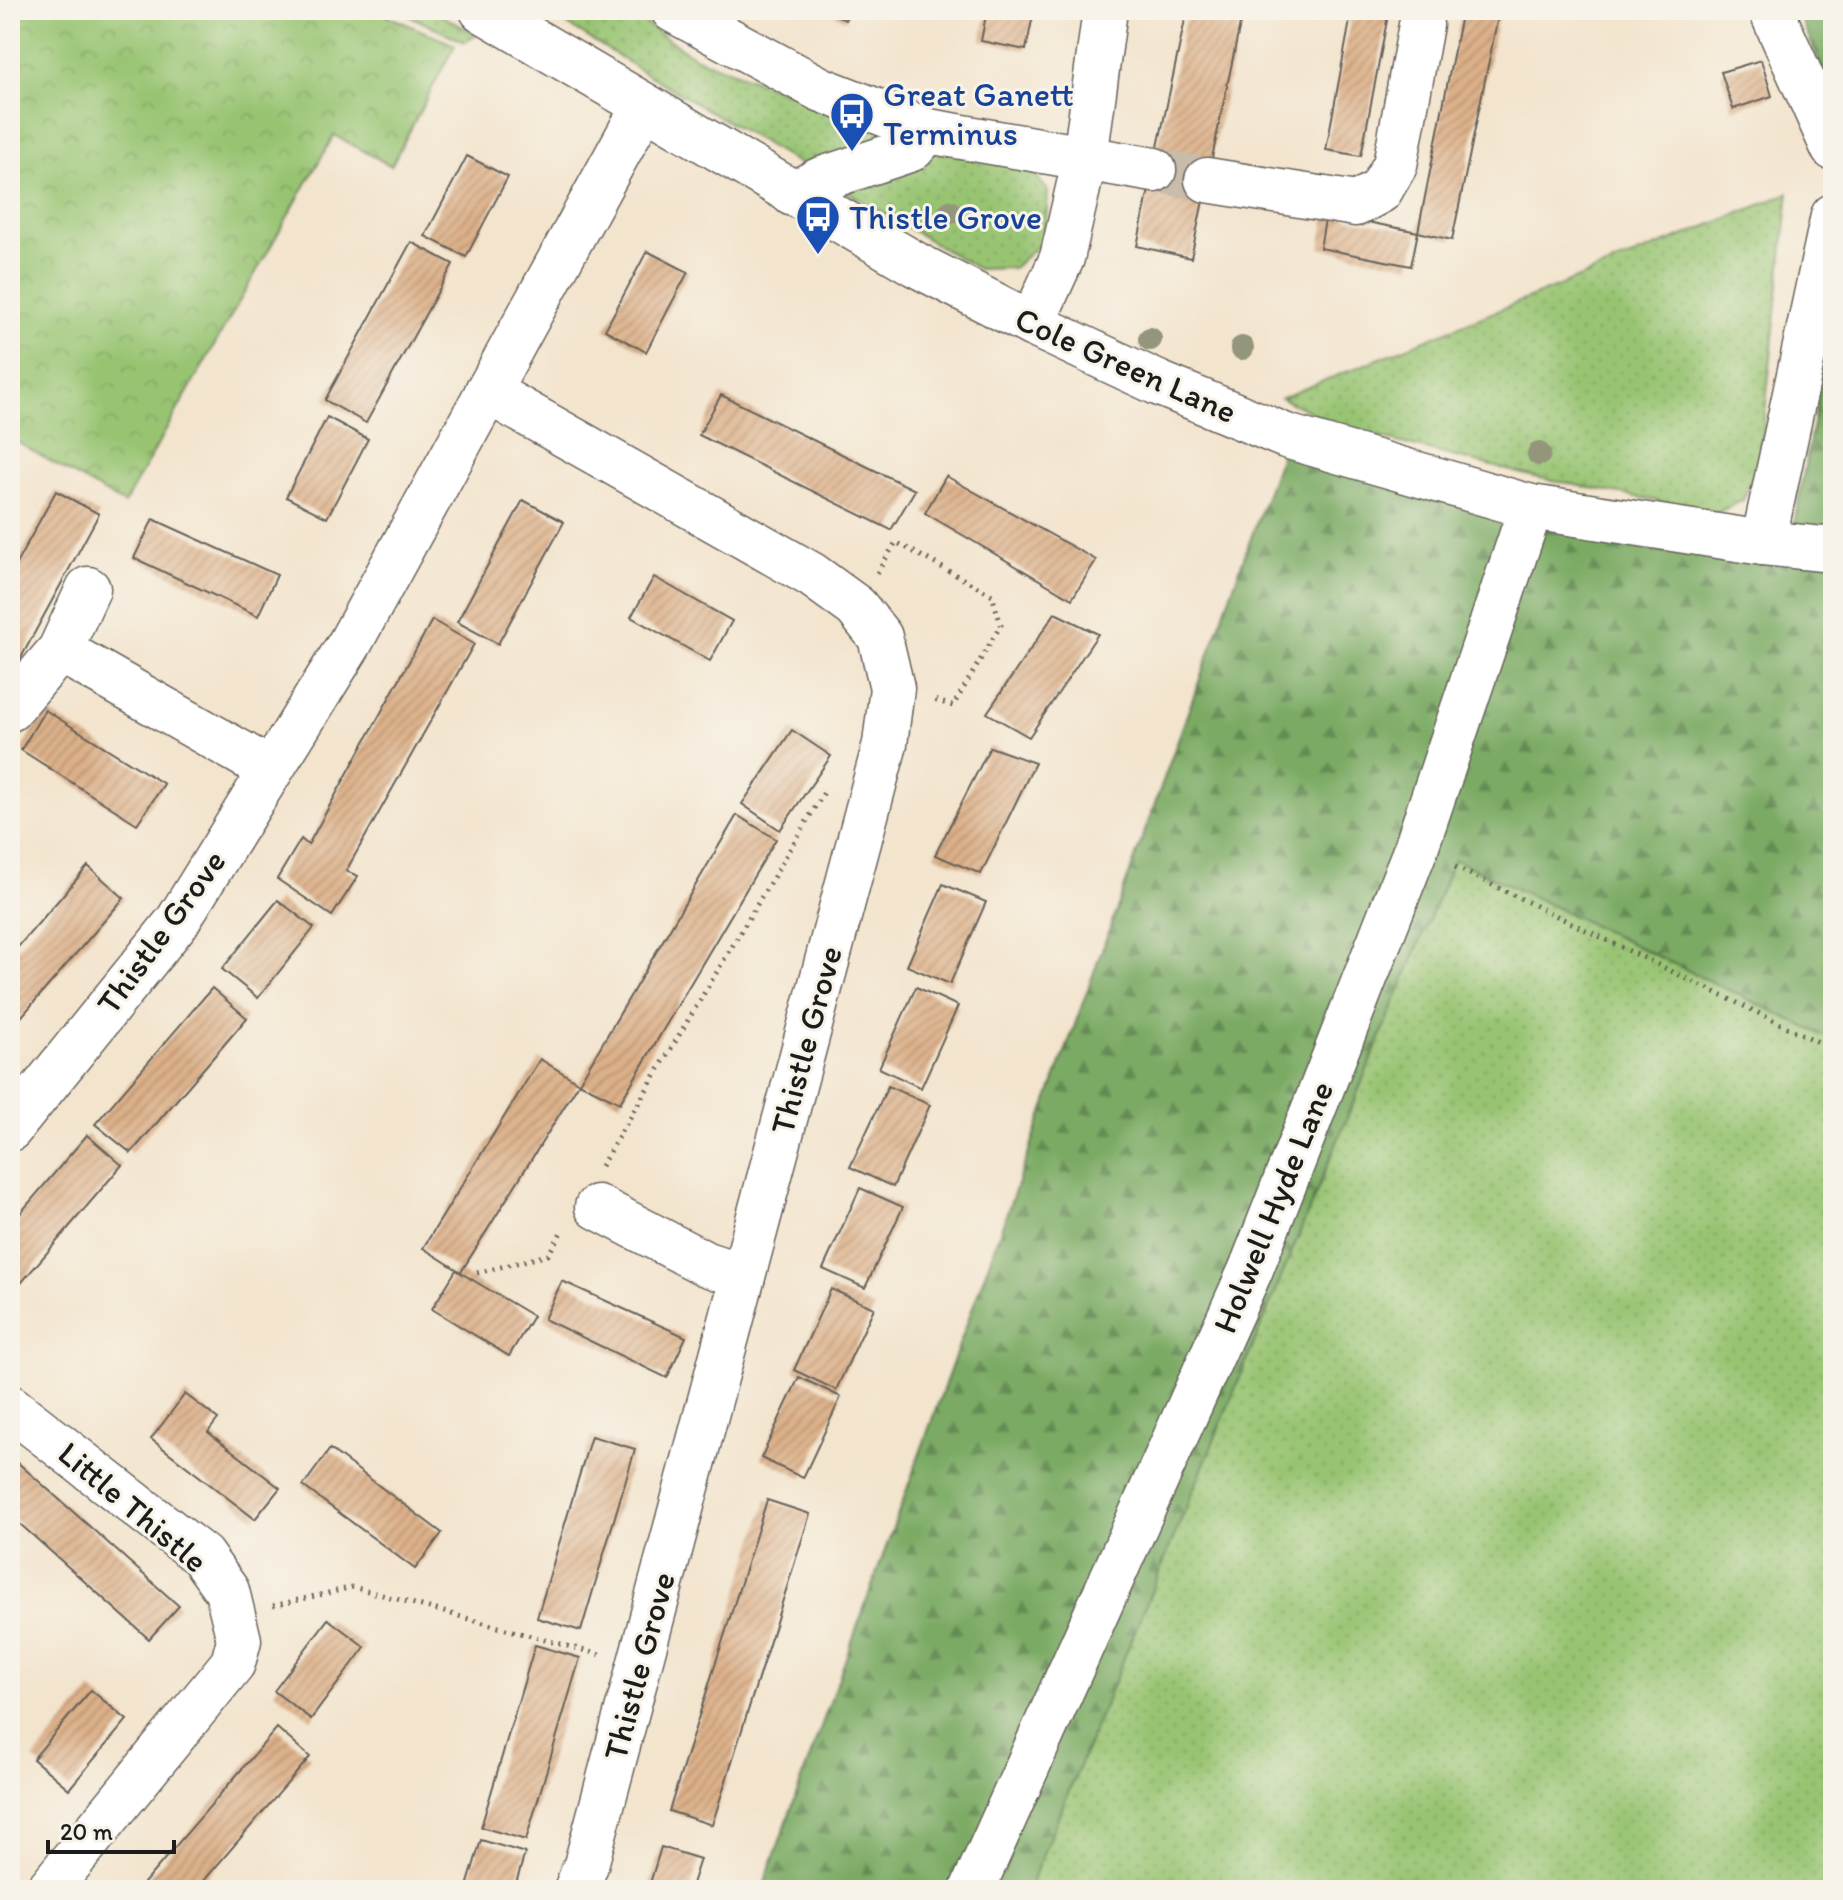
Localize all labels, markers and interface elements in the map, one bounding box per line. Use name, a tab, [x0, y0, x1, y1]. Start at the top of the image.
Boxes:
place label: Great Ganett Terminus	[883, 74, 1074, 154]
bus stop icon: Great Ganett Terminus	[828, 90, 876, 153]
bus stop icon: Thistle Grove	[794, 193, 842, 256]
place label: Thistle Grove	[849, 197, 1042, 238]
street label: Cole Green Lane	[1009, 298, 1243, 432]
street label: Thistle Grove	[88, 842, 234, 1022]
street label: Thistle Grove	[761, 942, 851, 1138]
street label: Holwell Hyde Lane	[1204, 1075, 1342, 1339]
street label: Little Thistle	[50, 1433, 216, 1581]
street label: Thistle Grove	[594, 1568, 684, 1764]
scale bar	[48, 1804, 174, 1854]
text: 20 m	[60, 1817, 113, 1846]

